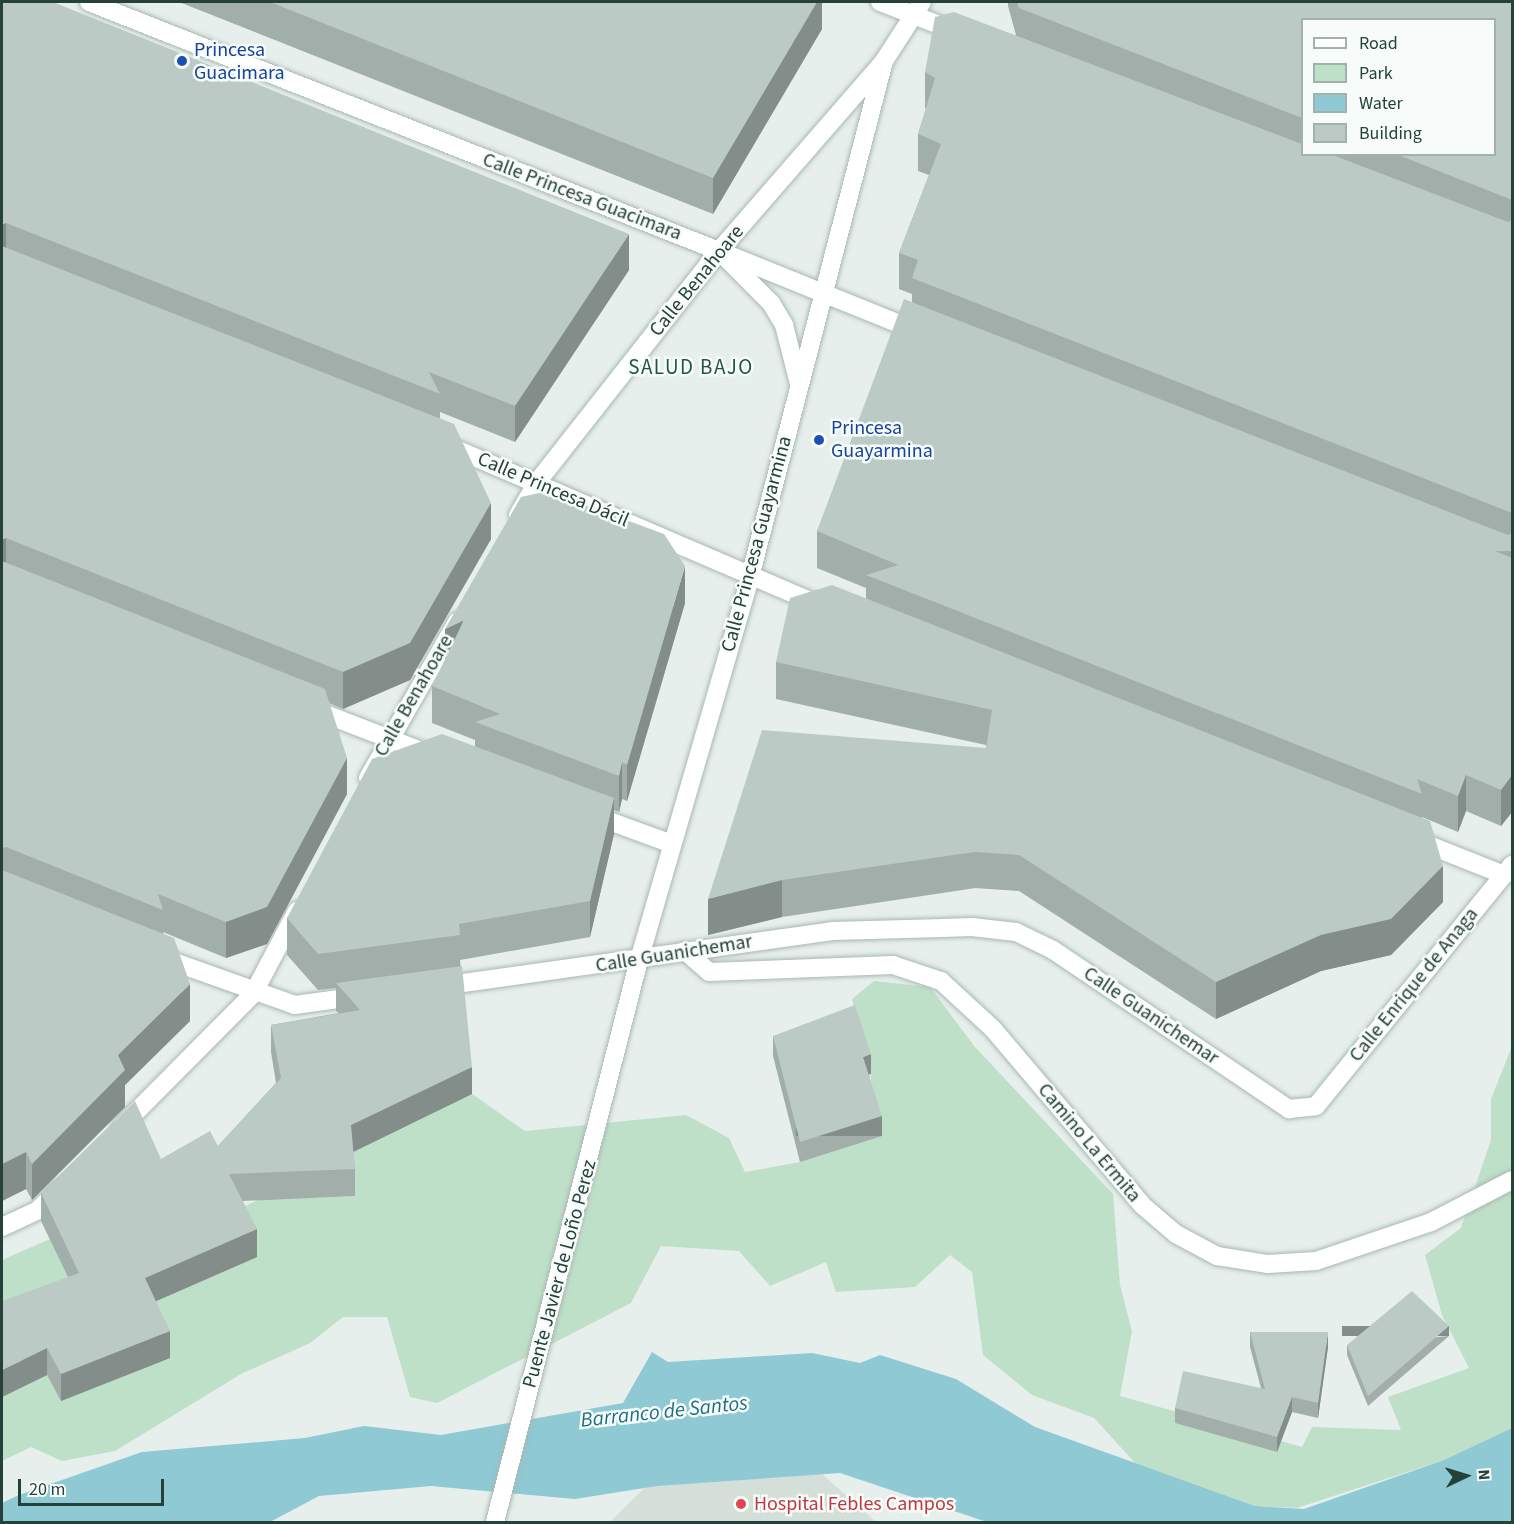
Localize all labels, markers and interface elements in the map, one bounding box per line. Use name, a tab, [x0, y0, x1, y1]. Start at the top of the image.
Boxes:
legend	[1301, 18, 1496, 156]
text: Road	[1359, 31, 1398, 56]
place label: Princesa Guacimara	[194, 38, 285, 85]
marker: Princesa Guacimara	[175, 54, 189, 68]
text: Park	[1359, 61, 1393, 86]
text: Water	[1359, 91, 1403, 116]
text: Building	[1359, 121, 1422, 146]
street label: Calle Princesa Guacimara	[479, 148, 685, 246]
street label: Calle Benahoare	[645, 220, 749, 342]
district label: SALUD BAJO	[628, 354, 754, 380]
place label: Princesa Guayarmina	[831, 416, 933, 463]
street label: Calle Princesa Guayarmina	[717, 433, 797, 655]
marker: Princesa Guayarmina	[812, 433, 826, 447]
street label: Calle Princesa Dácil	[474, 447, 632, 533]
street label: Calle Benahoare	[369, 631, 459, 761]
street label: Calle Enrique de Anaga	[1344, 903, 1484, 1067]
street label: Calle Guanichemar	[594, 930, 754, 978]
street label: Calle Guanichemar	[1079, 962, 1223, 1070]
street label: Camino La Ermita	[1032, 1079, 1146, 1207]
street label: Puente Javier de Loño Perez	[518, 1157, 602, 1391]
water label: Barranco de Santos	[579, 1390, 749, 1432]
north arrow	[1436, 1446, 1496, 1506]
scale bar	[21, 1467, 166, 1505]
text: N	[1473, 1469, 1495, 1481]
text: 20 m	[29, 1477, 65, 1502]
place label: Hospital Febles Campos	[754, 1492, 954, 1516]
marker: Hospital Febles Campos	[732, 1495, 750, 1513]

